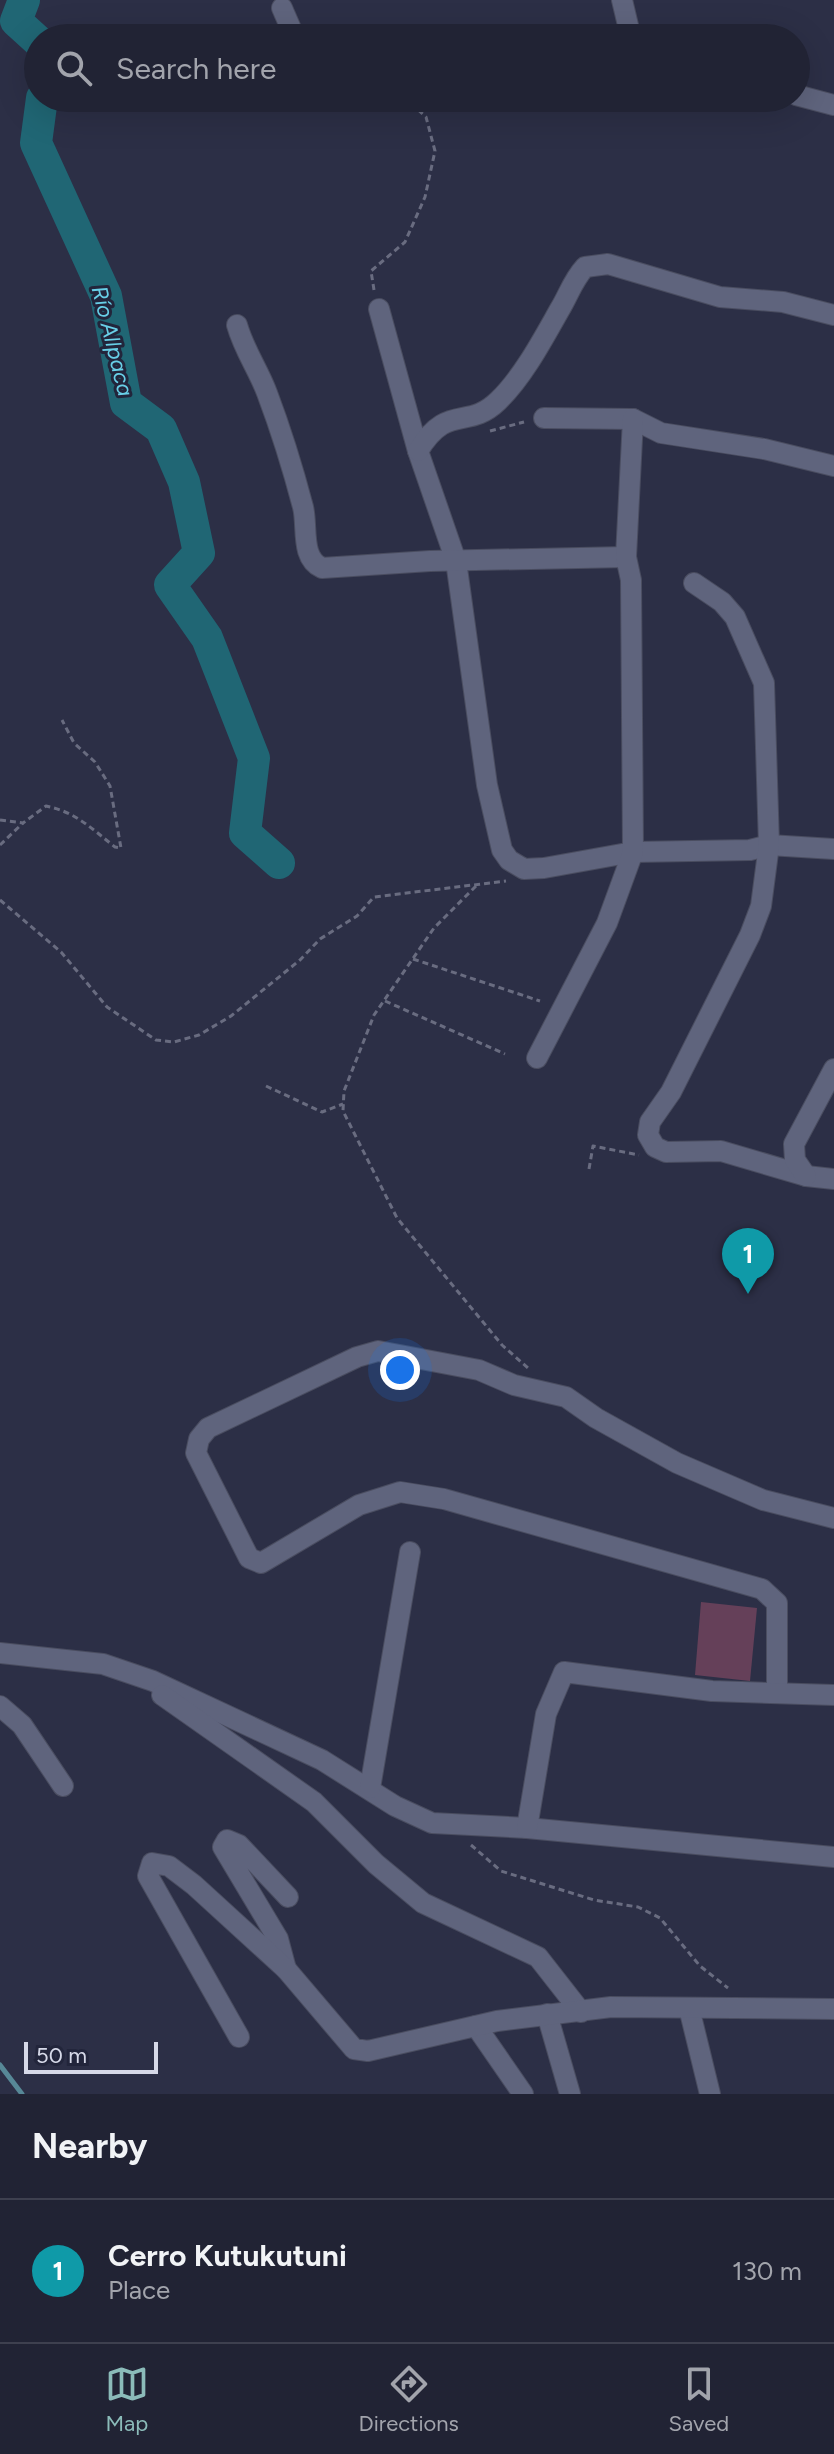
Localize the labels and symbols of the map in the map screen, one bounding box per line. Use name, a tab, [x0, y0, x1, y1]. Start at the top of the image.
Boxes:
water label: Río Allpaca	[86, 283, 139, 399]
pin: 1	[722, 1228, 774, 1294]
your location	[380, 1350, 420, 1390]
scale bar	[24, 2038, 158, 2074]

